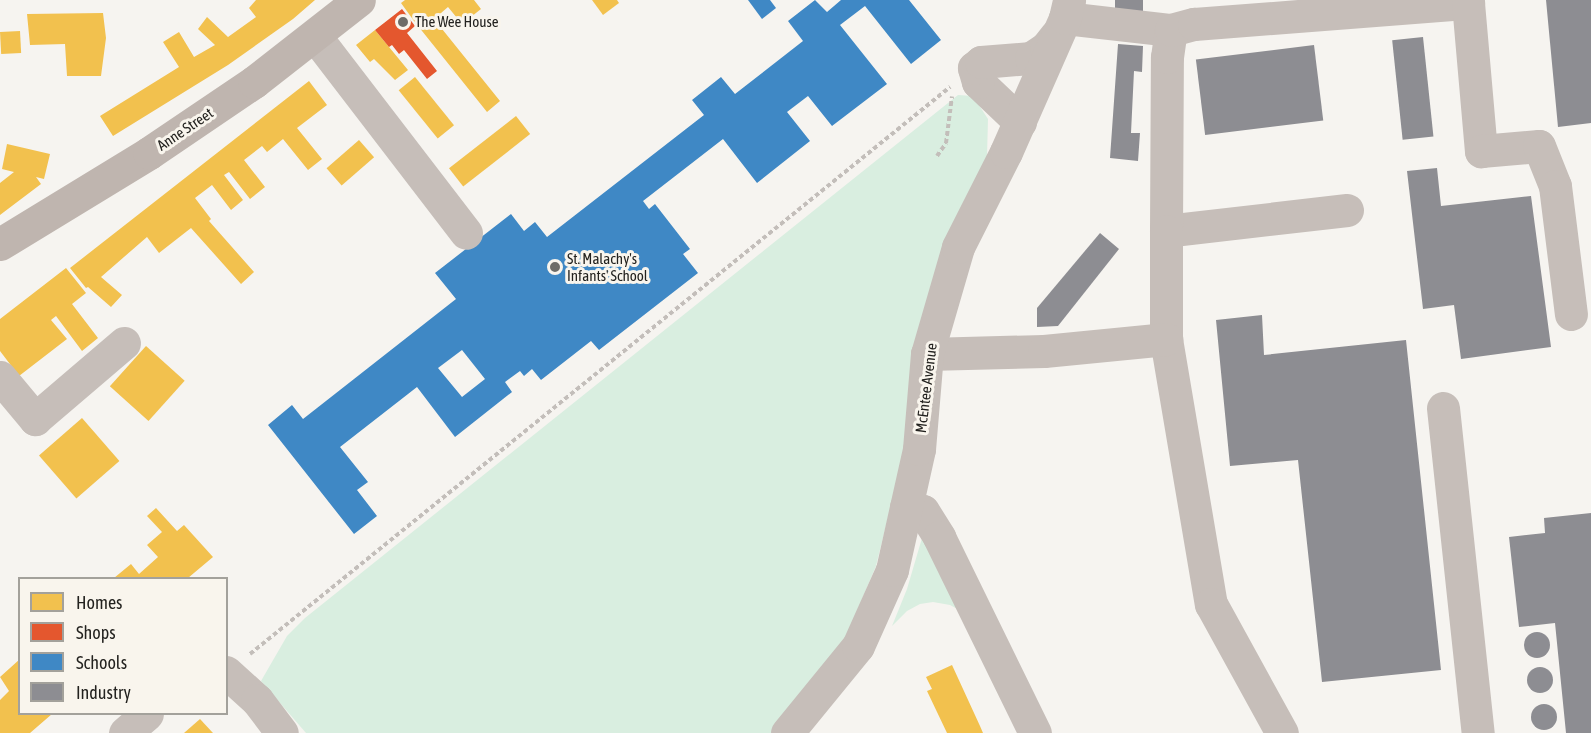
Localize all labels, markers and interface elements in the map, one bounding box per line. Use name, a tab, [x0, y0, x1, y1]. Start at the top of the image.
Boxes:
place label: The Wee House	[415, 13, 499, 31]
marker: The Wee House	[396, 15, 410, 29]
street label: Anne Street	[154, 104, 216, 154]
place label: St. Malachy's Infants' School	[567, 249, 648, 284]
marker: St. Malachy's Infants' School	[548, 260, 562, 274]
street label: McEntee Avenue	[912, 342, 940, 434]
legend	[18, 577, 228, 715]
text: Homes	[76, 592, 122, 613]
text: Shops	[76, 622, 116, 643]
text: Schools	[76, 652, 127, 673]
text: Industry	[76, 682, 131, 703]

